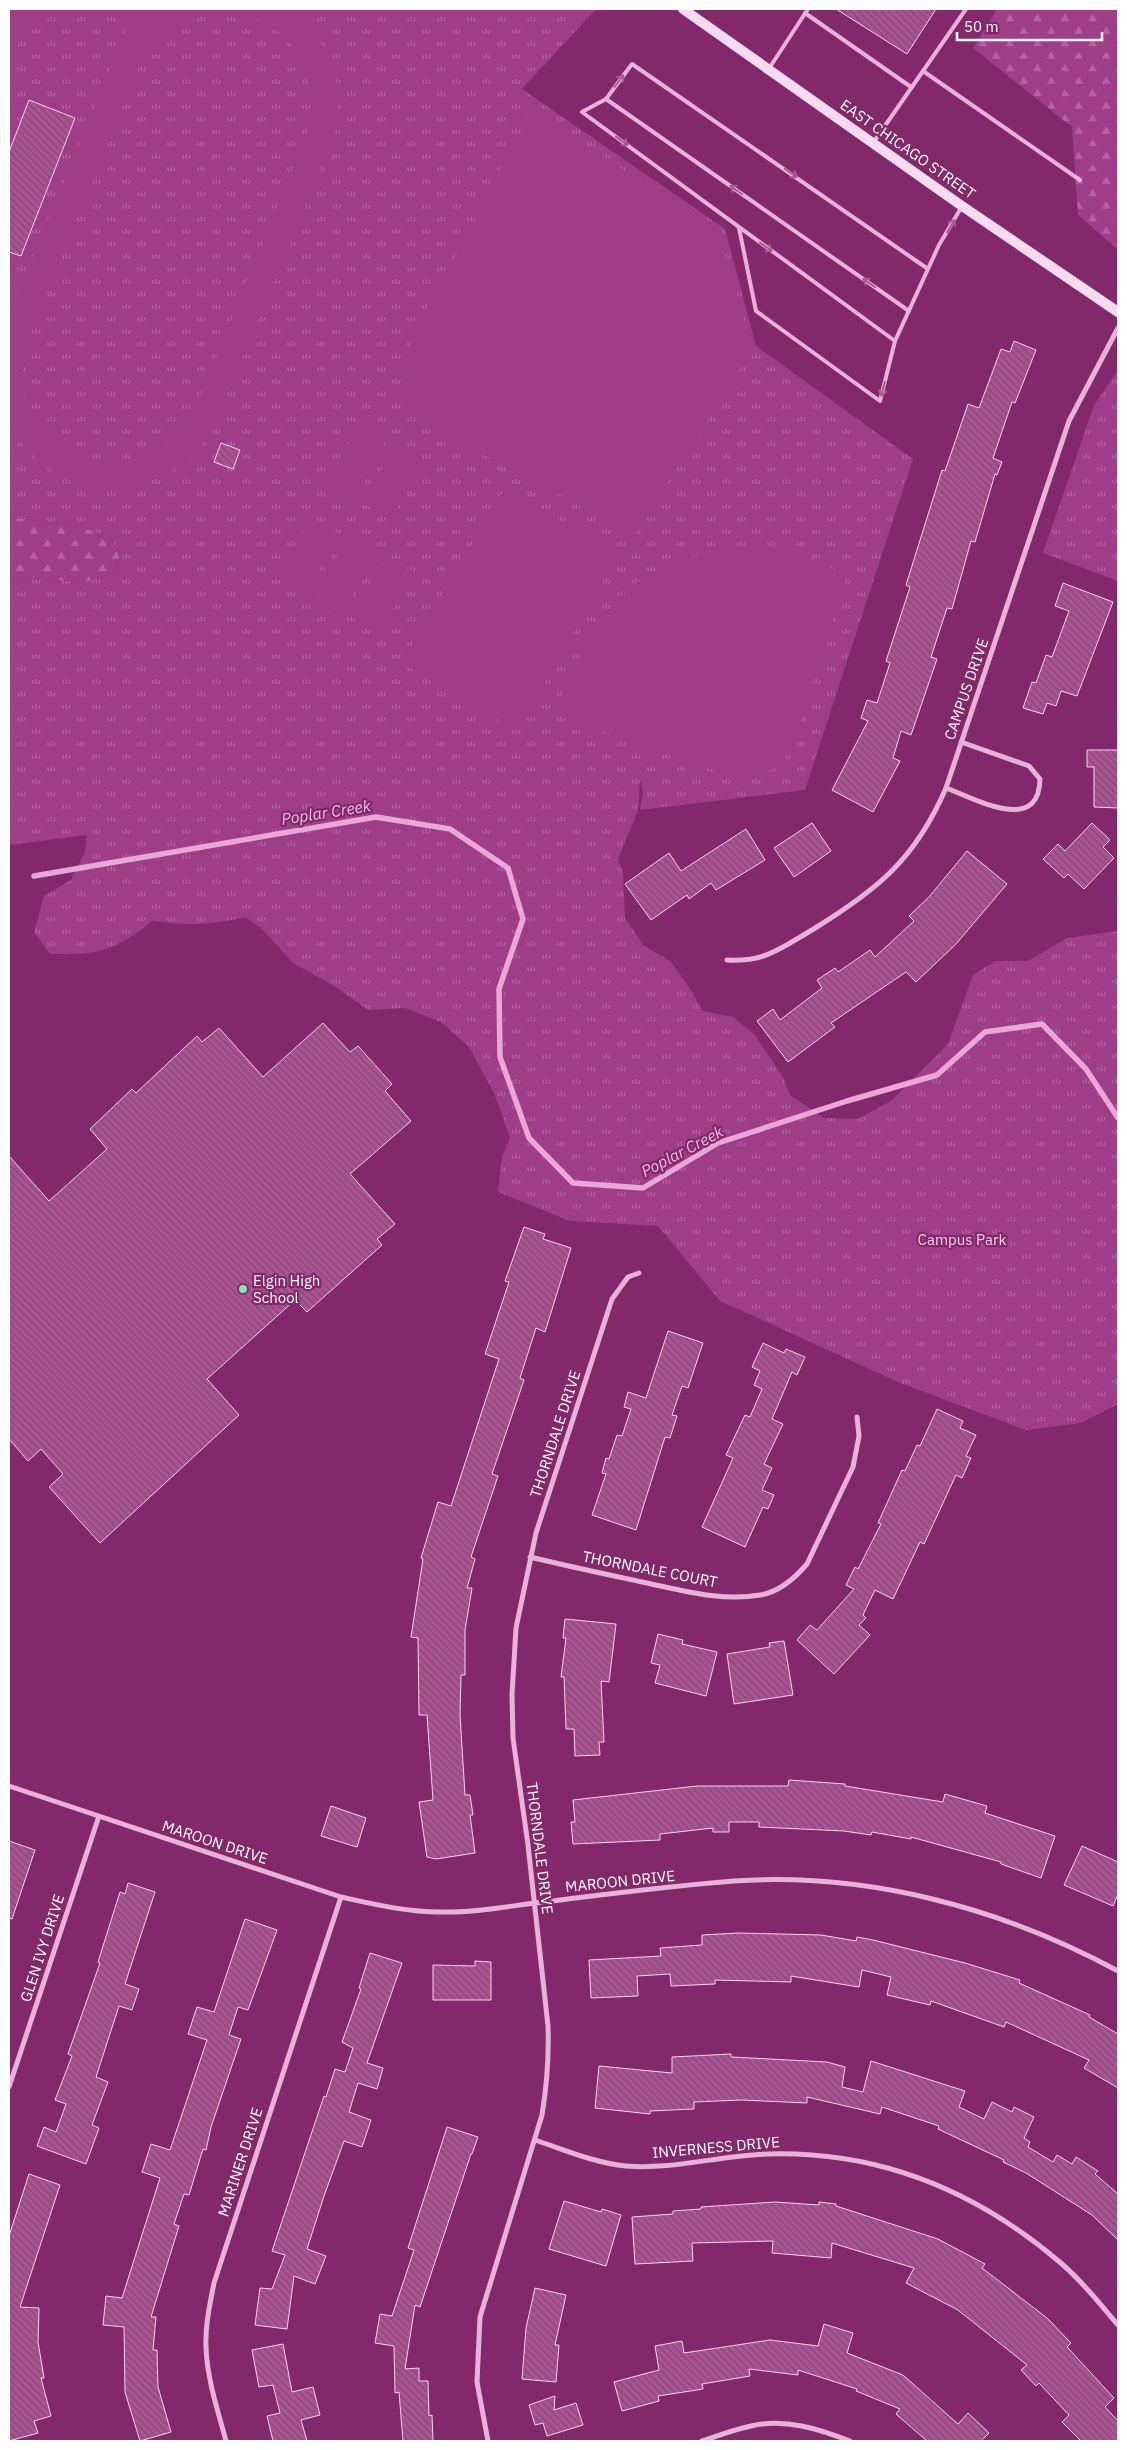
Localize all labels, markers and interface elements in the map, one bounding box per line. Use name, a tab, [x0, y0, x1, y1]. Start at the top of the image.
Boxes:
scale bar	[957, 10, 1102, 42]
text: 50 m	[964, 17, 999, 36]
one-way arrow	[614, 74, 624, 88]
street label: EAST CHICAGO STREET	[837, 95, 980, 203]
one-way arrow	[614, 135, 628, 146]
one-way arrow	[784, 168, 798, 178]
one-way arrow	[729, 185, 743, 195]
one-way arrow	[946, 219, 956, 233]
one-way arrow	[759, 242, 772, 253]
one-way arrow	[862, 278, 876, 288]
one-way arrow	[878, 380, 887, 396]
street label: CAMPUS DRIVE	[940, 636, 992, 742]
water label: Poplar Creek	[280, 795, 373, 829]
water label: Poplar Creek	[637, 1121, 727, 1181]
park label: Campus Park	[918, 1230, 1007, 1249]
place label: Elgin High School	[253, 1271, 320, 1307]
marker: Elgin High School	[237, 1283, 249, 1295]
street label: THORNDALE DRIVE	[525, 1368, 585, 1500]
street label: THORNDALE COURT	[581, 1547, 719, 1591]
street label: THORNDALE DRIVE	[522, 1781, 558, 1915]
street label: MAROON DRIVE	[160, 1816, 270, 1868]
street label: MAROON DRIVE	[564, 1866, 676, 1896]
street label: GLEN IVY DRIVE	[16, 1892, 68, 2004]
street label: MARINER DRIVE	[213, 2105, 267, 2219]
street label: INVERNESS DRIVE	[652, 2132, 780, 2162]

